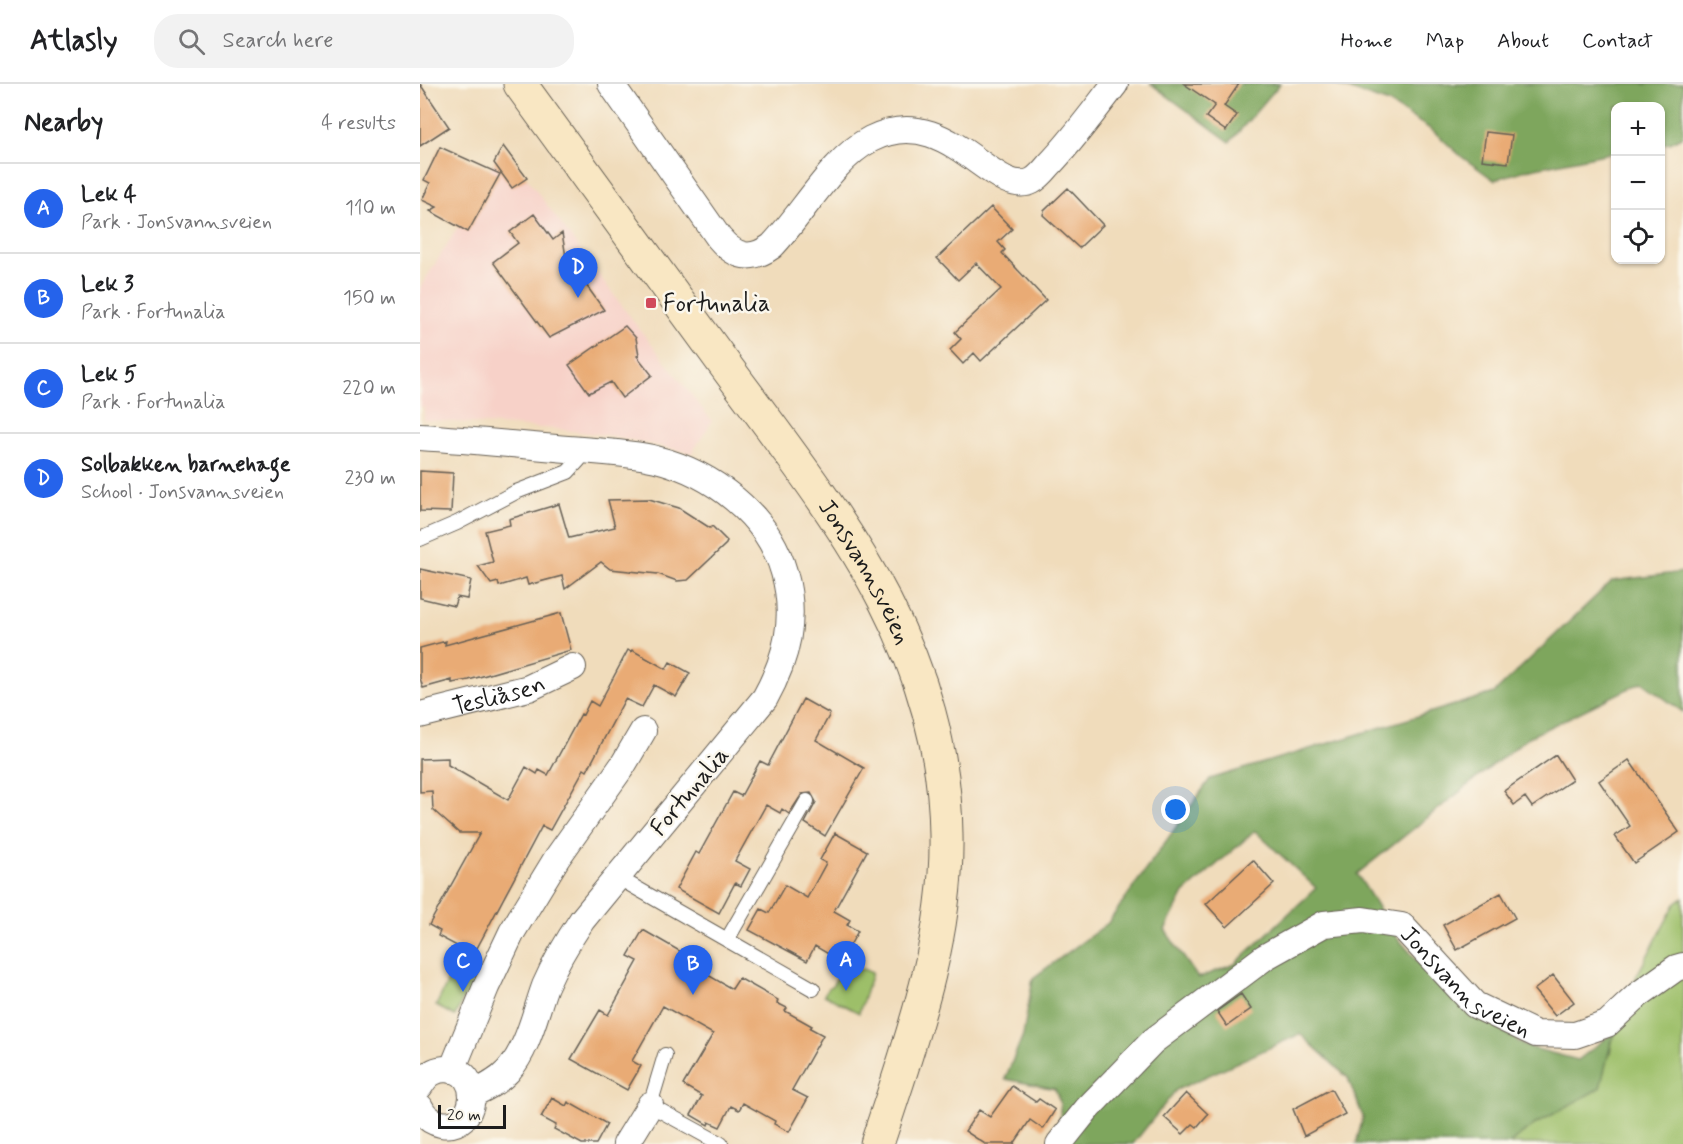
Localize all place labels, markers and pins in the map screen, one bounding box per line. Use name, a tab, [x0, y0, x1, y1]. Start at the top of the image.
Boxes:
pin: D	[558, 248, 598, 298]
place label: Fortunalia	[663, 289, 770, 320]
marker: Fortunalia	[644, 296, 658, 310]
pin: C	[444, 942, 483, 992]
pin: A	[826, 942, 866, 991]
pin: B	[674, 946, 712, 995]

